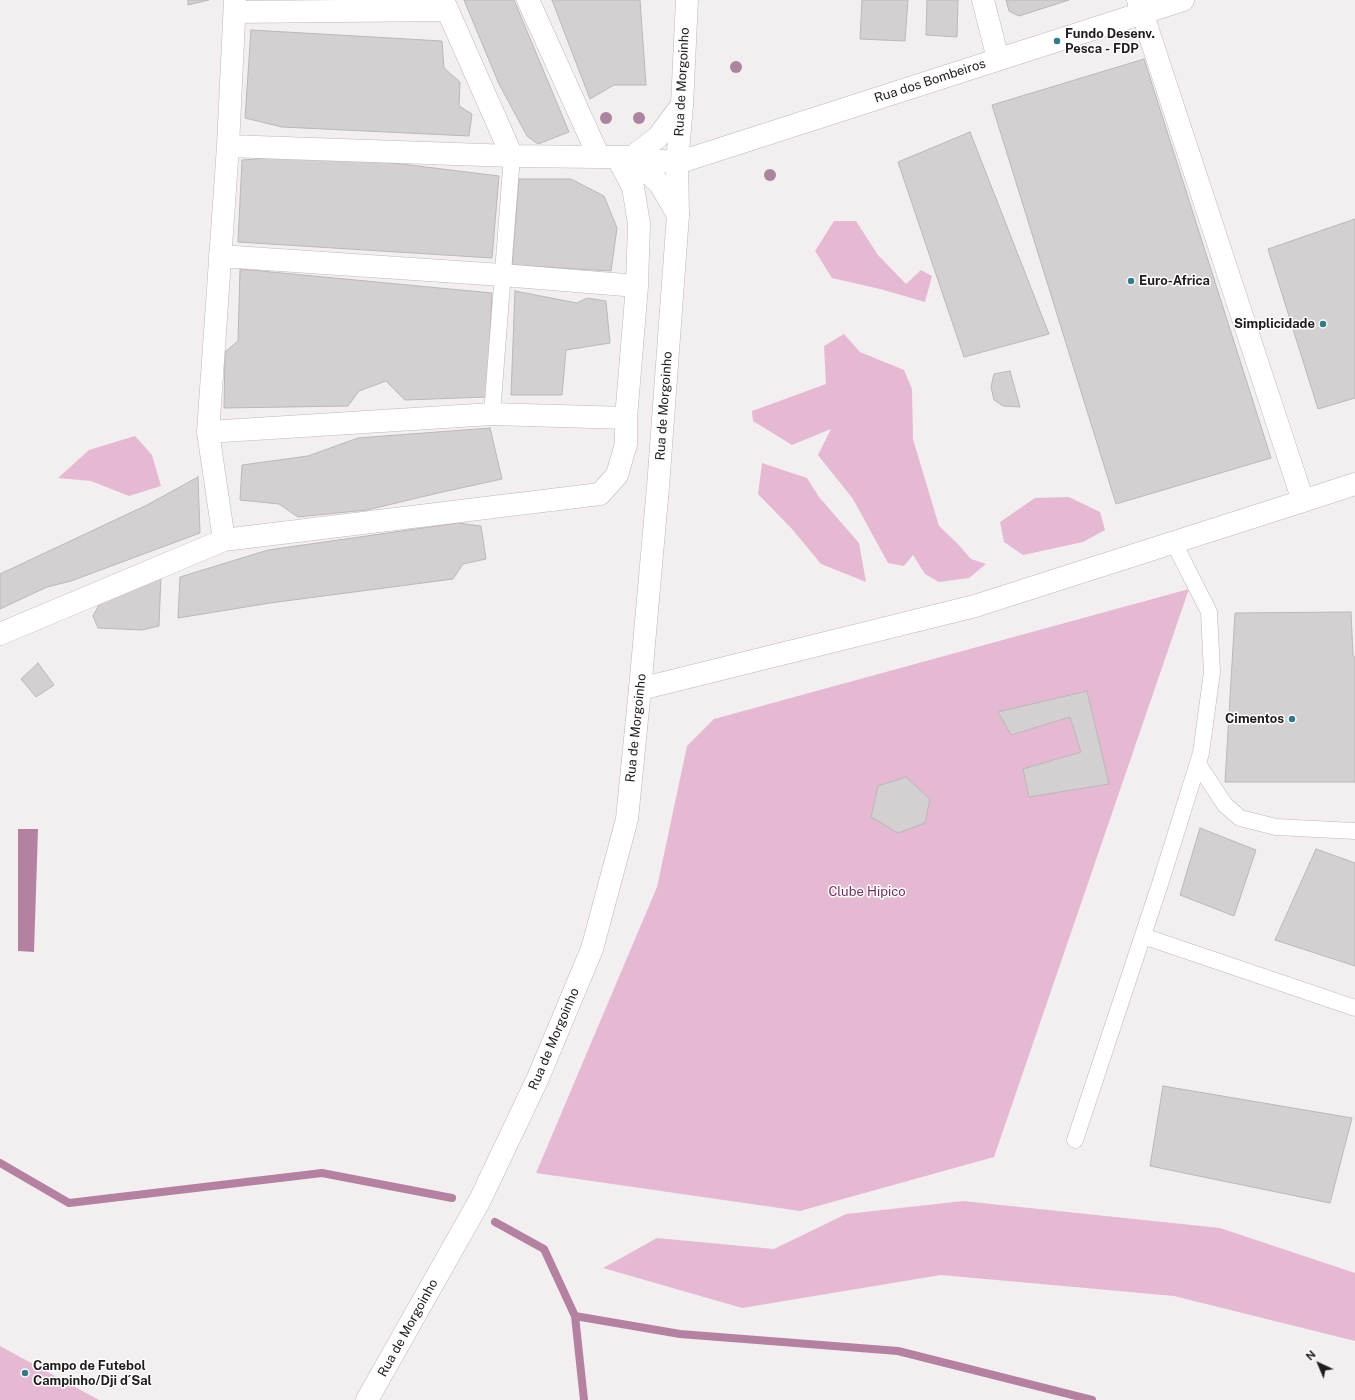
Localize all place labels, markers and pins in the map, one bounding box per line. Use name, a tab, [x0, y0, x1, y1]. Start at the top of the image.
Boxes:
place label: Fundo Desenv. Pesca - FDP	[1065, 26, 1155, 57]
marker: Fundo Desenv. Pesca - FDP	[1052, 36, 1062, 46]
place label: Euro-Africa	[1139, 273, 1210, 289]
marker: Euro-Africa	[1126, 276, 1136, 286]
place label: Simplicidade	[1234, 316, 1315, 332]
marker: Simplicidade	[1318, 319, 1328, 329]
place label: Cimentos	[1225, 711, 1284, 727]
marker: Cimentos	[1287, 714, 1297, 724]
place label: Campo de Futebol Campinho/Dji d´Sal	[33, 1358, 152, 1389]
marker: Campo de Futebol Campinho/Dji d´Sal	[20, 1368, 30, 1378]

